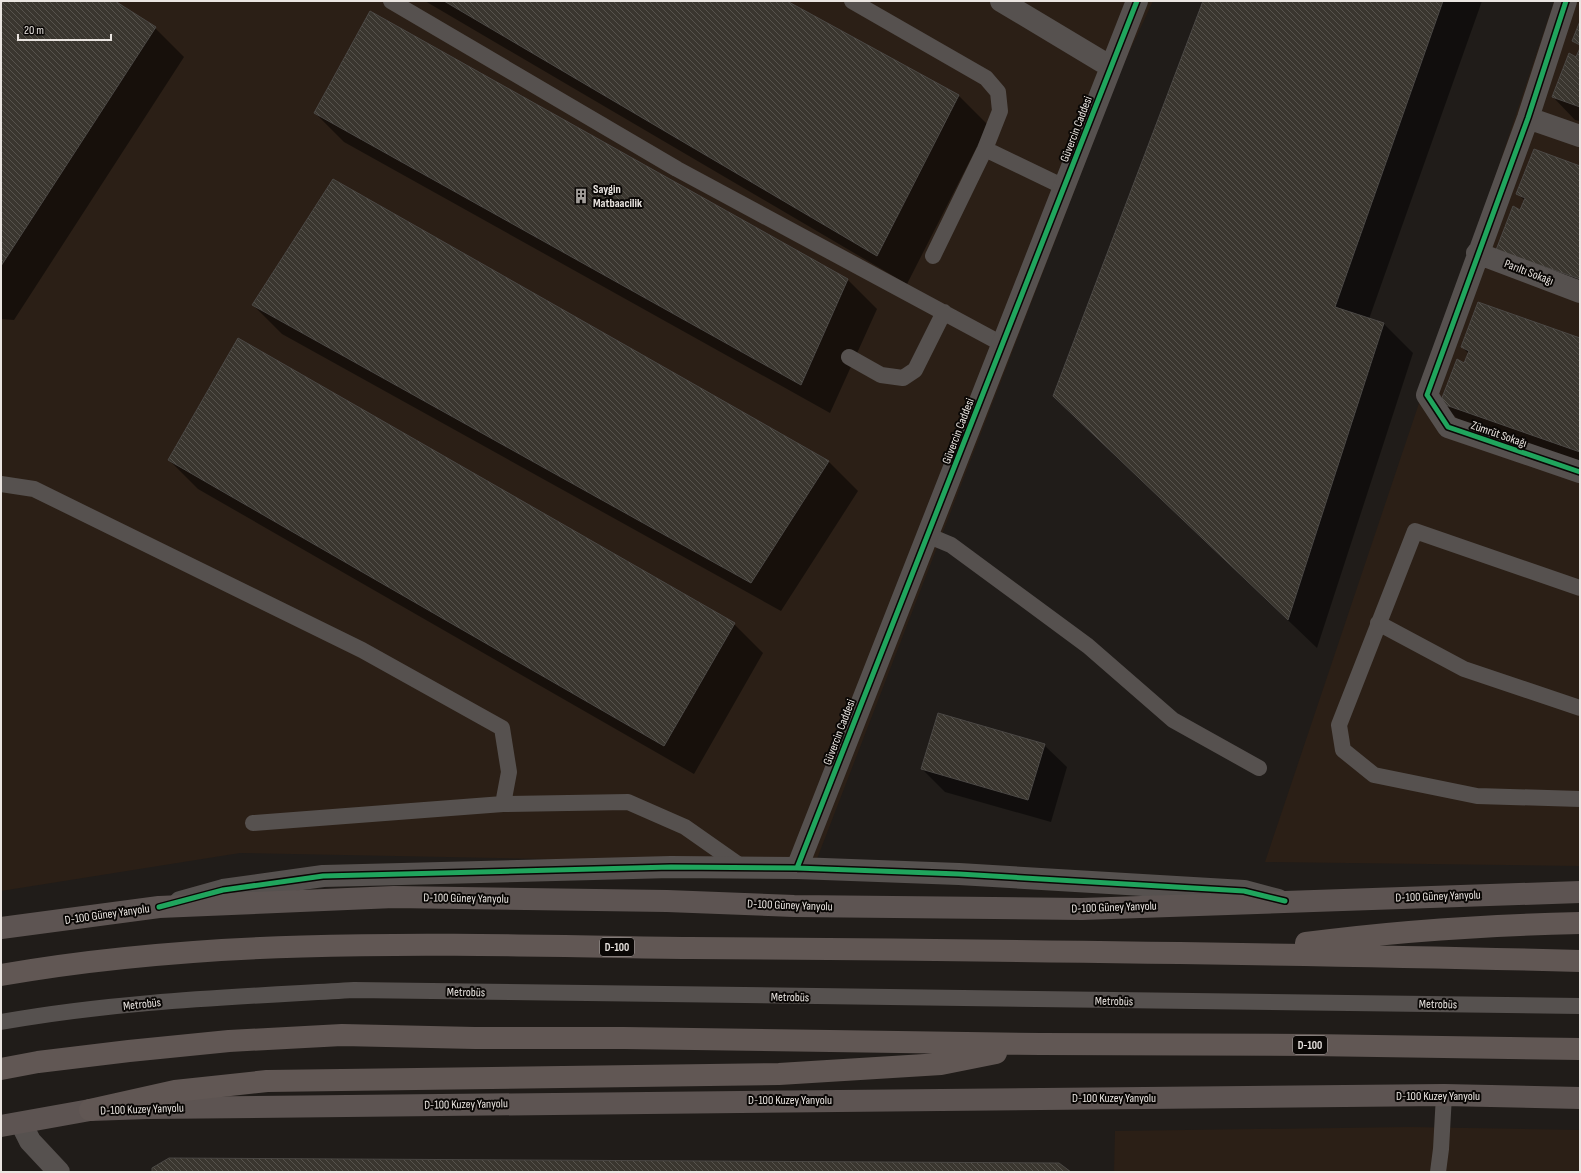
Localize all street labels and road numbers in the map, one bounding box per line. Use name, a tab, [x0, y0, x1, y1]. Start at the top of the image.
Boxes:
street label: Güvercin Caddesi	[1057, 94, 1096, 164]
street label: Parıltı Sokağı	[1502, 256, 1556, 289]
street label: Güvercin Caddesi	[939, 396, 978, 466]
street label: Zümrüt Sokağı	[1469, 418, 1529, 451]
street label: Güvercin Caddesi	[820, 697, 859, 767]
street label: D-100 Güney Yanyolu	[1395, 888, 1481, 905]
street label: D-100 Güney Yanyolu	[423, 890, 509, 907]
street label: D-100 Güney Yanyolu	[747, 897, 833, 914]
street label: D-100 Güney Yanyolu	[1071, 899, 1157, 916]
street label: D-100 Güney Yanyolu	[64, 901, 150, 928]
road number: D-100	[600, 938, 634, 956]
street label: Metrobüs	[447, 985, 485, 1000]
street label: Metrobüs	[771, 990, 809, 1005]
street label: Metrobüs	[1095, 994, 1133, 1009]
street label: Metrobüs	[122, 995, 162, 1014]
street label: Metrobüs	[1419, 997, 1457, 1012]
road number: D-100	[1293, 1036, 1327, 1054]
street label: D-100 Kuzey Yanyolu	[1396, 1089, 1480, 1104]
street label: D-100 Kuzey Yanyolu	[1072, 1091, 1156, 1106]
street label: D-100 Kuzey Yanyolu	[748, 1093, 832, 1108]
street label: D-100 Kuzey Yanyolu	[424, 1096, 508, 1113]
street label: D-100 Kuzey Yanyolu	[100, 1101, 184, 1118]

